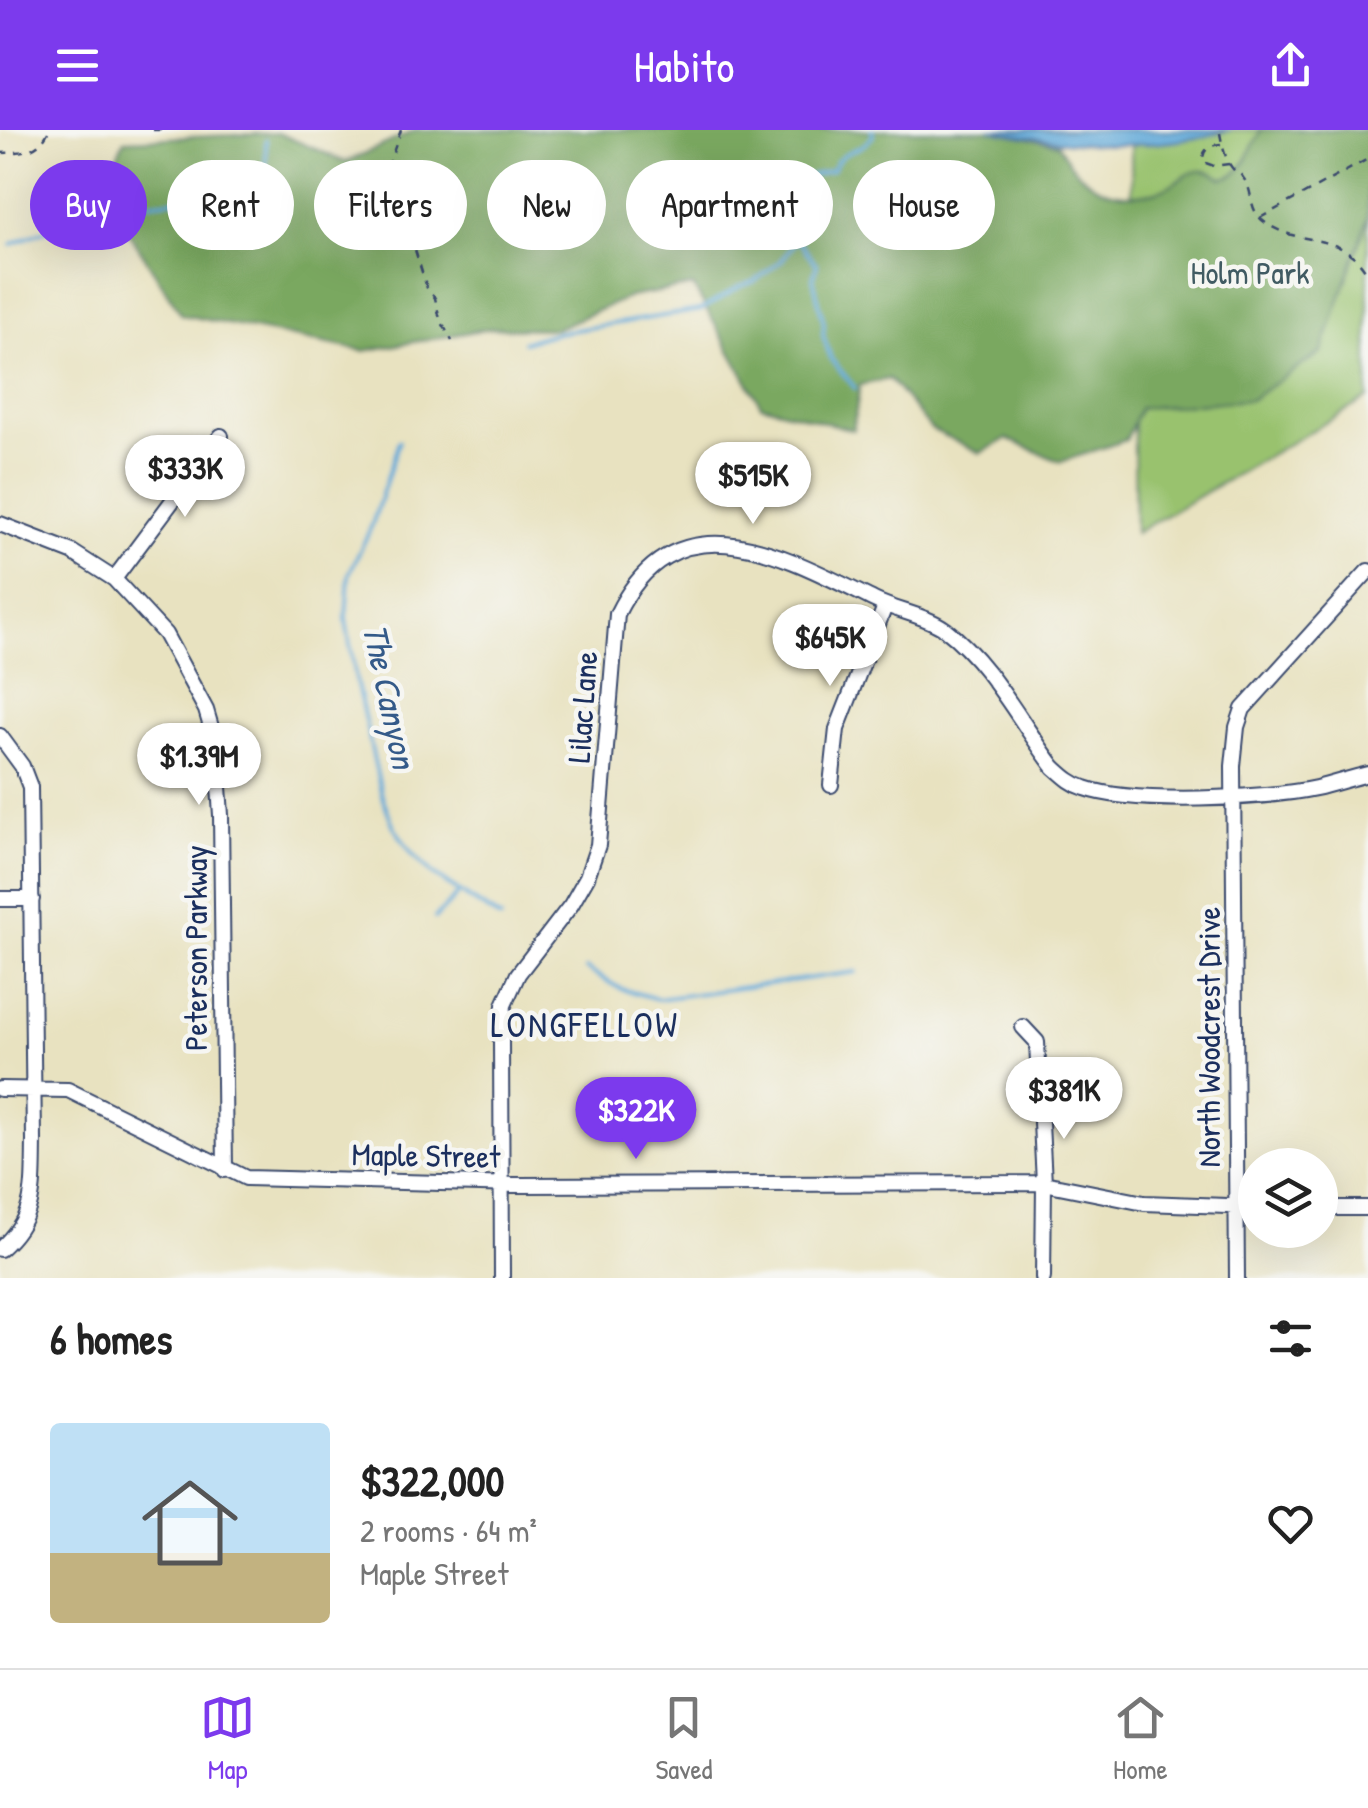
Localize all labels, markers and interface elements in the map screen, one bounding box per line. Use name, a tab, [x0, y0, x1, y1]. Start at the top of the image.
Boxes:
text: Habito	[634, 35, 734, 96]
icon: menu	[50, 38, 105, 93]
icon: share	[1263, 38, 1318, 93]
chip: Buy	[30, 160, 147, 250]
chip: Rent	[167, 160, 294, 250]
chip: Filters	[314, 160, 467, 250]
chip: New	[487, 160, 606, 250]
chip: Apartment	[626, 160, 833, 250]
chip: House	[853, 160, 995, 250]
park label: Holm Park	[1190, 251, 1310, 294]
pin: $333K	[115, 435, 255, 520]
pin: $515K	[683, 442, 823, 527]
text: $333K	[147, 446, 223, 489]
text: $515K	[717, 453, 789, 496]
pin: $645K	[760, 604, 900, 689]
text: $645K	[794, 615, 866, 658]
water label: The Canyon	[352, 619, 429, 776]
street label: Lilac Lane	[557, 650, 607, 764]
pin: $1.39M	[118, 723, 280, 808]
text: $1.39M	[159, 734, 239, 777]
street label: Peterson Parkway	[174, 845, 217, 1051]
street label: North Woodcrest Drive	[1187, 907, 1230, 1167]
district label: LONGFELLOW	[491, 1001, 679, 1048]
pin: $381K	[994, 1057, 1134, 1142]
text: $381K	[1028, 1068, 1100, 1111]
pin: $322K	[566, 1077, 706, 1162]
text: $322K	[597, 1088, 675, 1131]
street label: Maple Street	[351, 1132, 502, 1178]
map controls	[1238, 1148, 1338, 1248]
button: layers	[1238, 1148, 1338, 1248]
text: 6 homes	[50, 1310, 172, 1367]
icon: filters	[1263, 1311, 1318, 1366]
text: $322,000	[360, 1452, 504, 1509]
icon: home	[130, 1463, 250, 1583]
icon: heart	[1263, 1496, 1318, 1551]
text: 2 rooms · 64 m²	[360, 1509, 537, 1552]
text: Maple Street	[360, 1552, 508, 1595]
tab: Map	[200, 1690, 255, 1788]
tab: Saved	[655, 1690, 713, 1788]
tab: Home	[1113, 1690, 1168, 1788]

